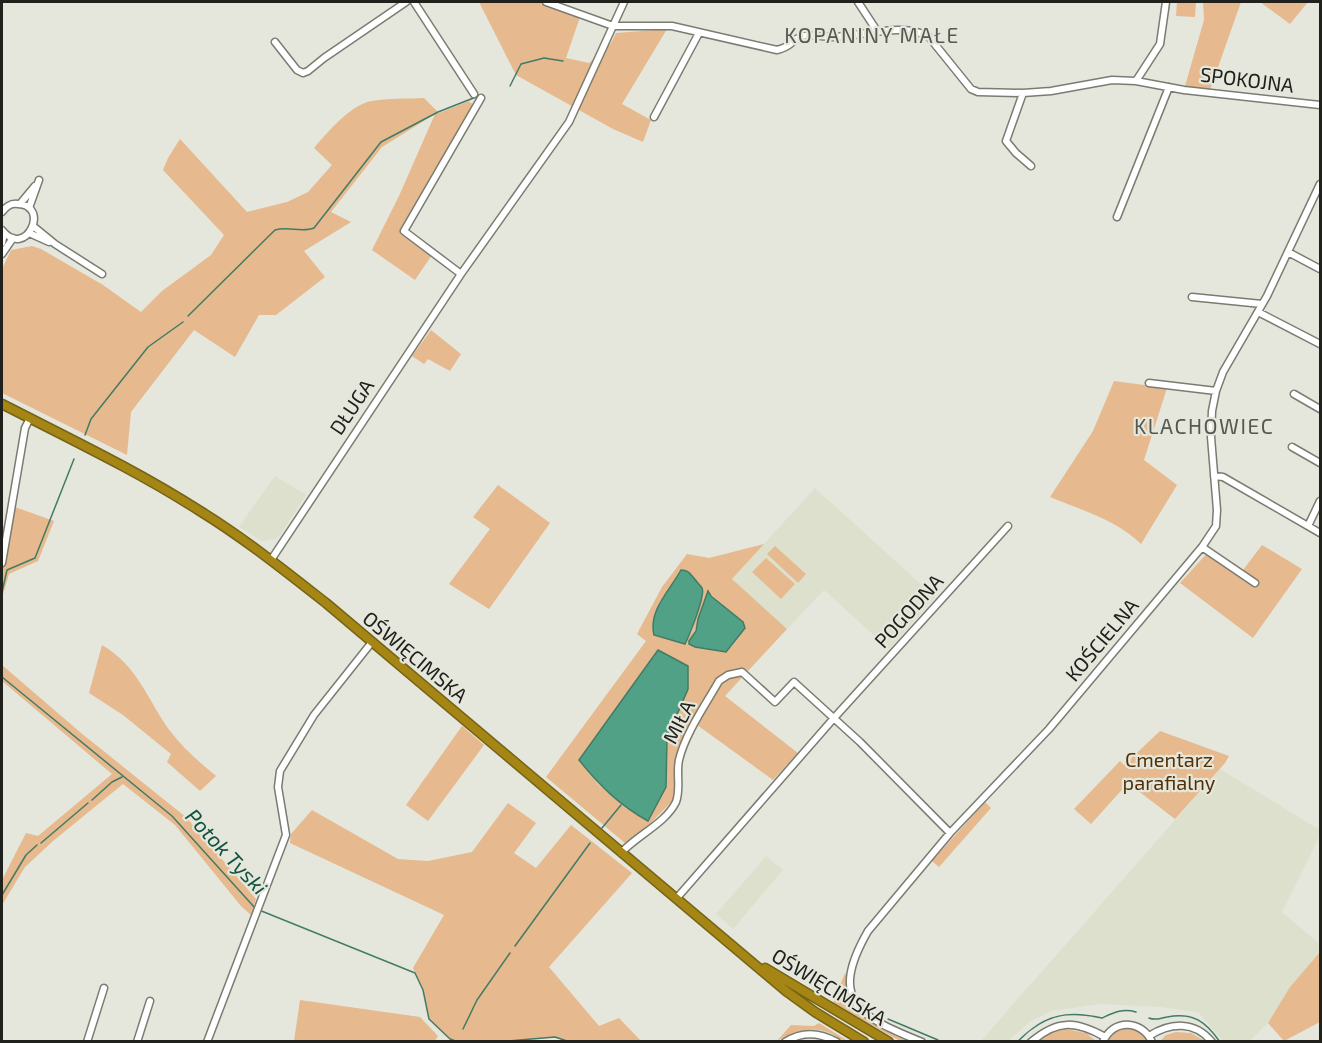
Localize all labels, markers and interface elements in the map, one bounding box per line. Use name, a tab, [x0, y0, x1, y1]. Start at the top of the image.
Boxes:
district label: KOPANINY MAŁE	[784, 22, 960, 47]
street label: SPOKOJNA	[1199, 61, 1296, 97]
street label: DŁUGA	[324, 374, 379, 439]
district label: KLACHOWIEC	[1134, 413, 1274, 438]
street label: POGODNA	[869, 568, 948, 652]
street label: KOŚCIELNA	[1060, 593, 1143, 686]
street label: OŚWIĘCIMSKA	[358, 605, 473, 707]
street label: MIŁA	[657, 695, 699, 747]
park label: Cmentarz parafialny	[1123, 747, 1216, 794]
water label: Potok Tyski	[180, 803, 273, 900]
street label: OŚWIĘCIMSKA	[768, 943, 892, 1030]

